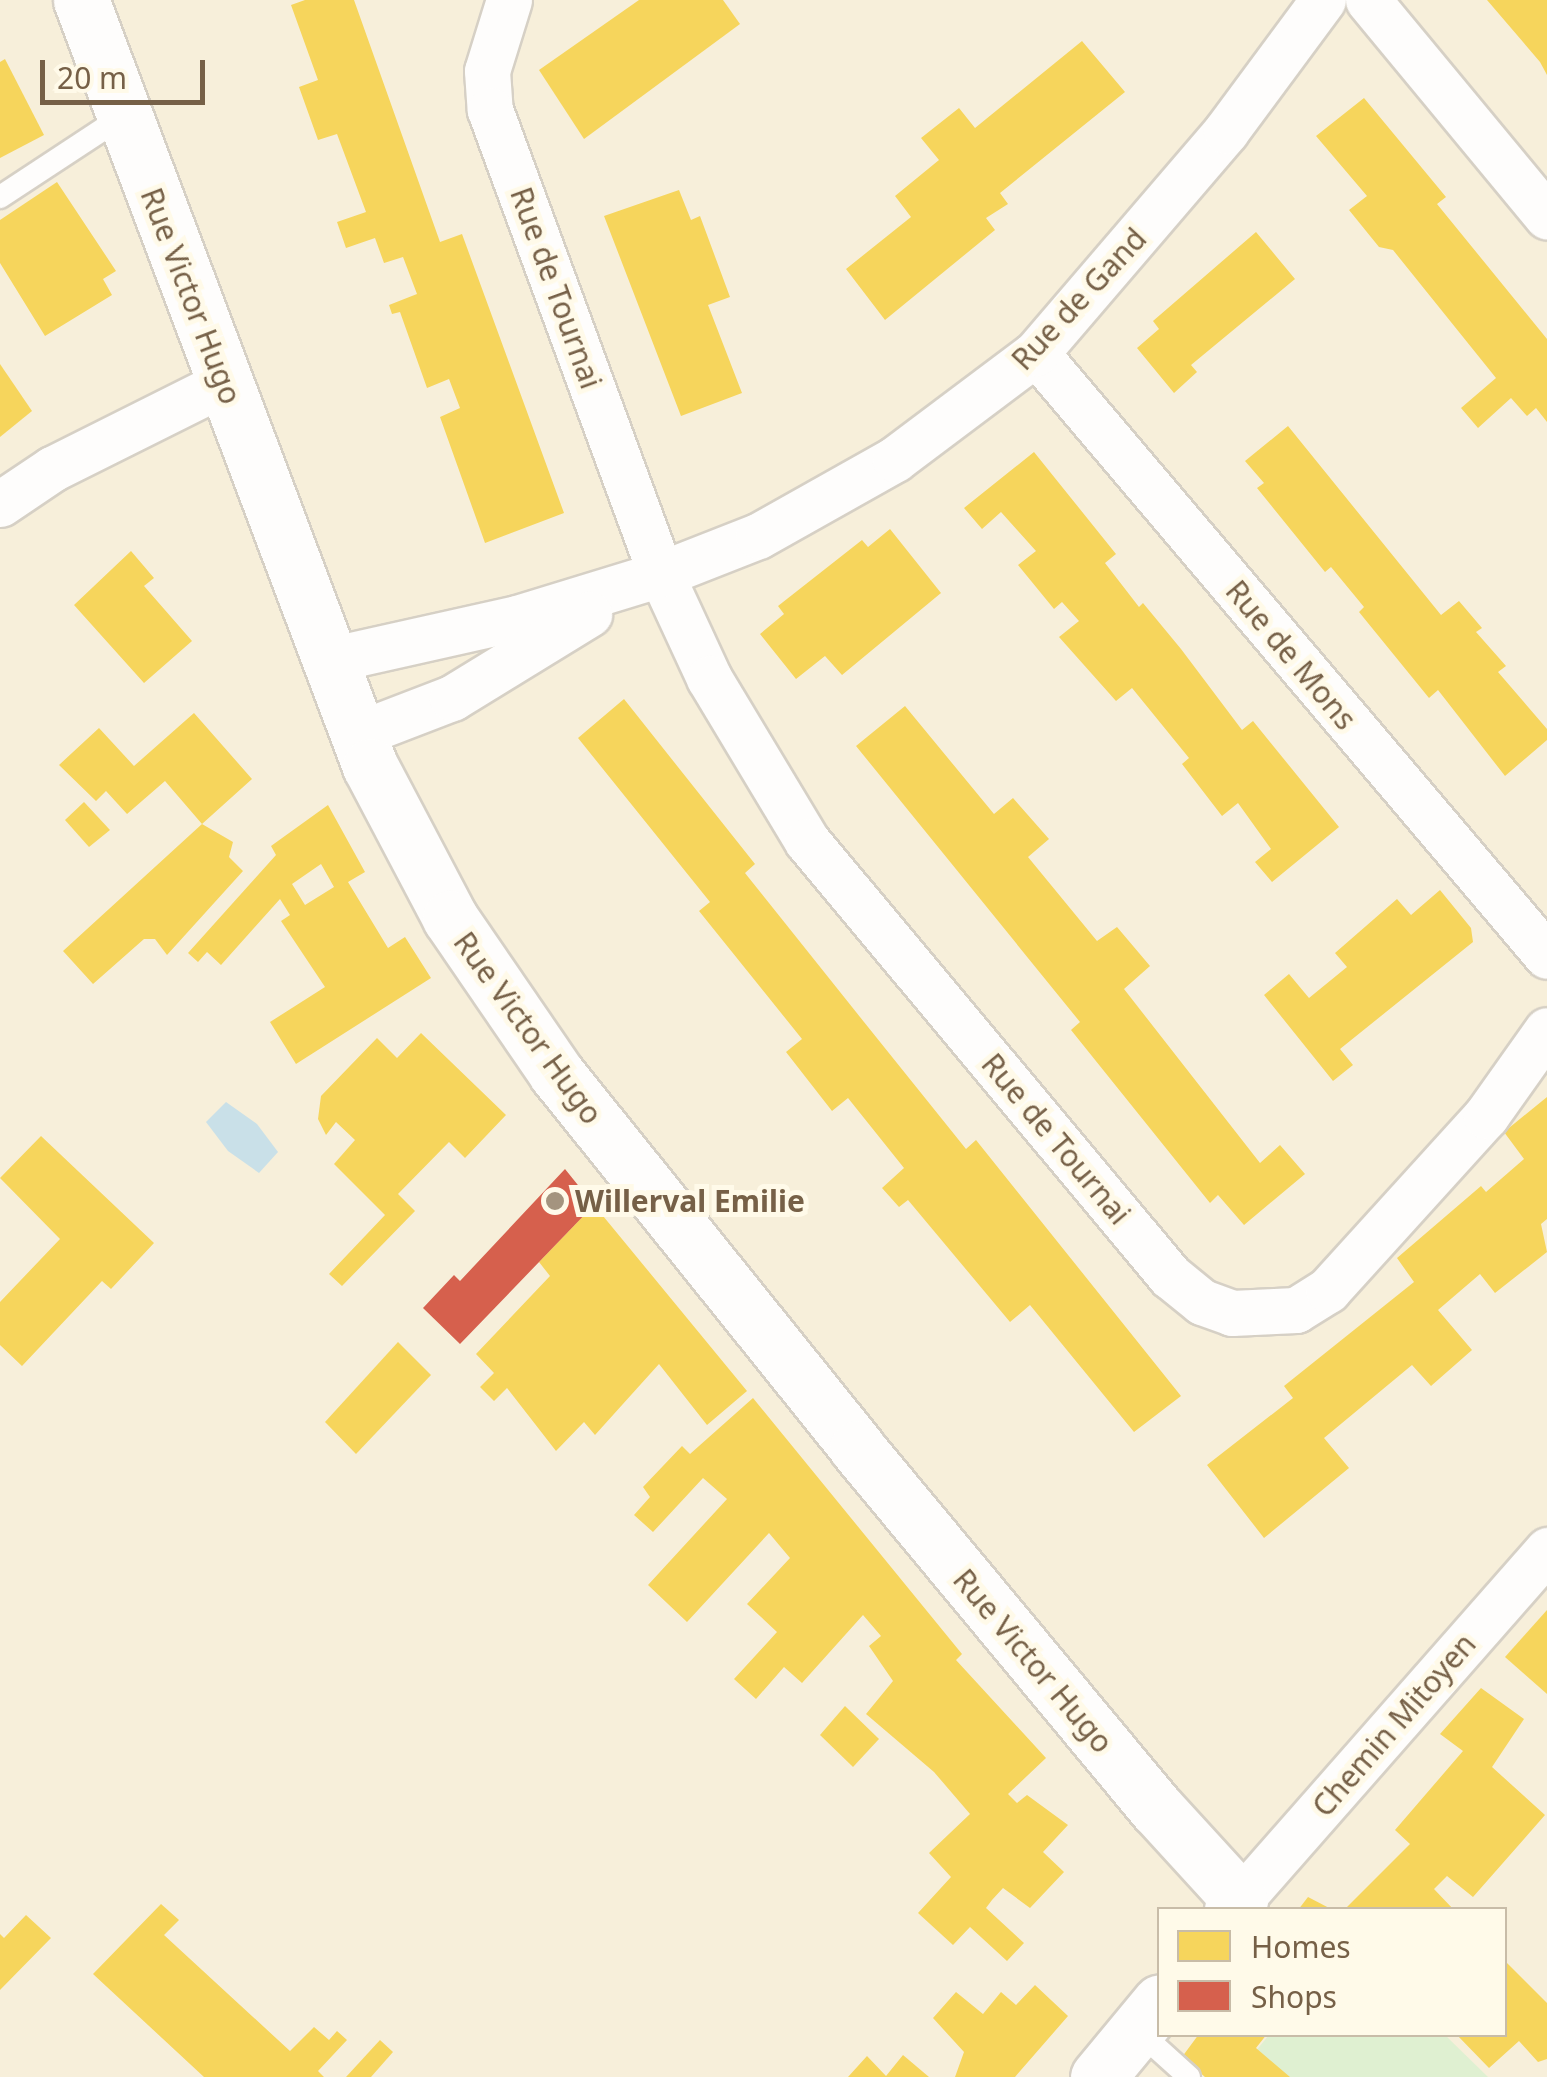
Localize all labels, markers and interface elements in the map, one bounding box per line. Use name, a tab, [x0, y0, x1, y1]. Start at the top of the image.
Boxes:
scale bar	[45, 40, 210, 102]
text: 20 m	[57, 57, 127, 98]
street label: Rue de Tournai	[503, 182, 609, 394]
street label: Rue Victor Hugo	[133, 183, 249, 409]
street label: Rue de Gand	[1004, 221, 1154, 377]
street label: Rue de Mons	[1218, 573, 1364, 737]
street label: Rue Victor Hugo	[446, 925, 610, 1131]
street label: Rue de Tournai	[974, 1046, 1138, 1232]
place label: Willerval Emilie	[575, 1183, 805, 1219]
marker: Willerval Emilie	[544, 1190, 566, 1212]
street label: Rue Victor Hugo	[946, 1562, 1120, 1760]
street label: Chemin Mitoyen	[1305, 1626, 1483, 1824]
legend	[1157, 1907, 1507, 2037]
text: Homes	[1251, 1926, 1351, 1967]
text: Shops	[1251, 1976, 1337, 2017]

